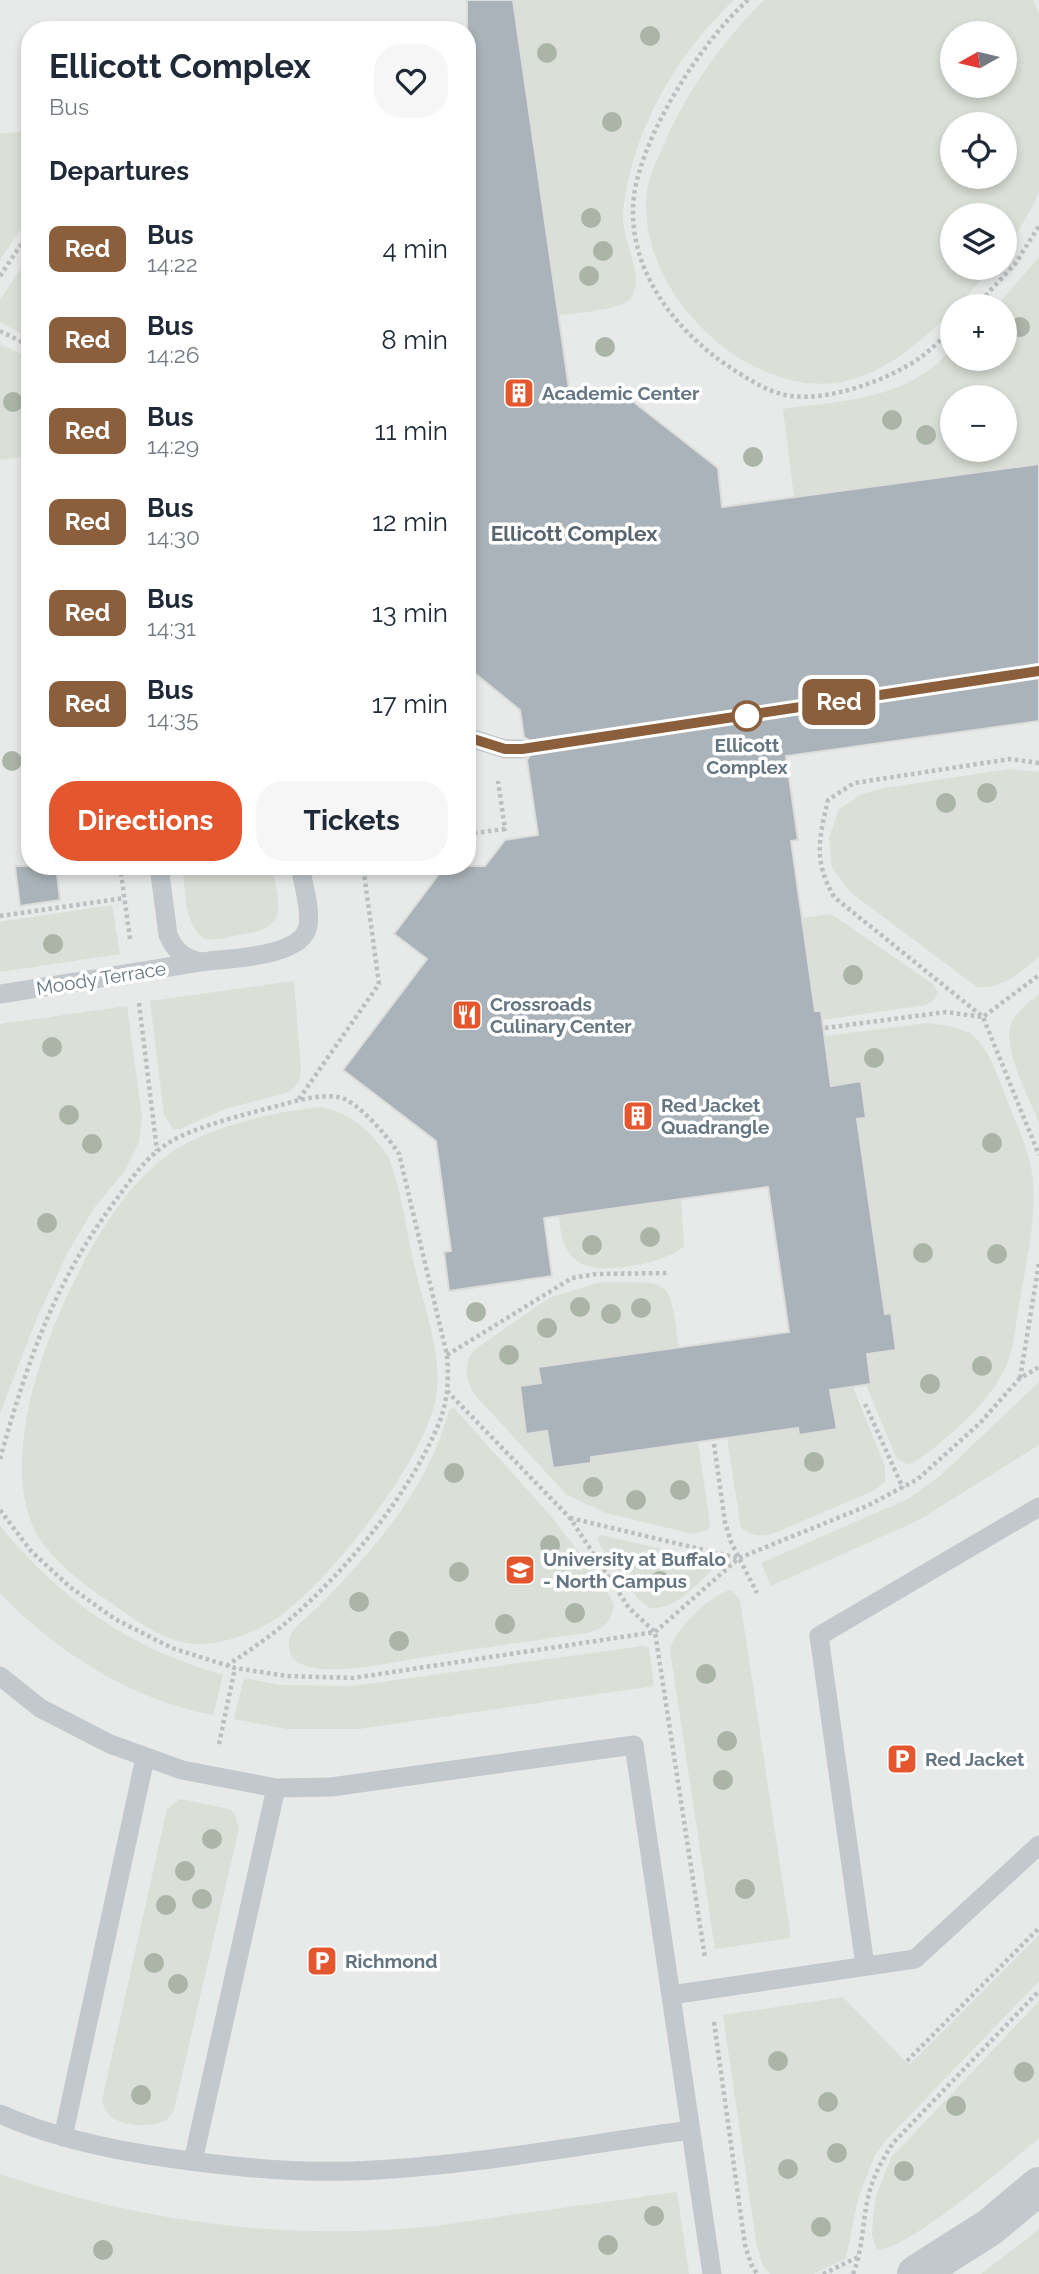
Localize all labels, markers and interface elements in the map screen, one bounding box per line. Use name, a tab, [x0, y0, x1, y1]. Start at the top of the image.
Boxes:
north arrow	[940, 21, 1017, 98]
map controls	[940, 21, 1017, 462]
button: heart	[374, 44, 448, 118]
text: Ellicott Complex	[49, 47, 311, 86]
text: Bus	[49, 93, 89, 120]
button: locate	[940, 112, 1017, 189]
text: Departures	[49, 156, 189, 186]
button: layers	[940, 203, 1017, 280]
text: Bus	[147, 220, 194, 250]
text: Red	[65, 234, 110, 263]
text: 4 min	[382, 234, 448, 264]
text: 14:22	[147, 250, 198, 277]
button: +	[940, 294, 1017, 371]
text: Bus	[147, 311, 194, 341]
text: Red	[65, 325, 110, 354]
text: 8 min	[381, 325, 448, 355]
text: 14:26	[147, 341, 200, 368]
building icon: Academic Center	[502, 376, 536, 410]
place label: Academic Center	[542, 382, 700, 404]
button: −	[940, 385, 1017, 462]
text: Bus	[147, 402, 194, 432]
text: Red	[65, 416, 110, 445]
text: 11 min	[374, 416, 448, 446]
text: 14:29	[147, 432, 199, 459]
text: Bus	[147, 493, 194, 523]
text: Red	[65, 507, 110, 536]
text: 12 min	[372, 507, 448, 537]
district label: Ellicott Complex	[491, 521, 658, 546]
text: 14:30	[147, 523, 200, 550]
text: Bus	[147, 584, 194, 614]
text: Red	[65, 598, 110, 627]
text: 13 min	[372, 598, 448, 628]
text: 14:31	[147, 614, 196, 641]
text: Bus	[147, 675, 194, 705]
line badge: Red	[799, 679, 879, 725]
text: Red	[816, 687, 862, 716]
text: Red	[65, 689, 110, 718]
text: 17 min	[372, 689, 448, 719]
marker: Ellicott Complex	[732, 701, 762, 731]
text: 14:35	[147, 705, 199, 732]
place label: Ellicott Complex	[706, 734, 789, 778]
button: Directions	[49, 781, 242, 861]
button: Tickets	[256, 781, 448, 861]
street label: Moody Terrace	[35, 957, 167, 999]
place label: Crossroads Culinary Center	[490, 993, 632, 1037]
restaurant icon: Crossroads Culinary Center	[450, 998, 484, 1032]
place label: Red Jacket Quadrangle	[661, 1094, 769, 1138]
building icon: Red Jacket Quadrangle	[621, 1099, 655, 1133]
place label: University at Buffalo - North Campus	[543, 1548, 726, 1592]
school or university icon: University at Buffalo - North Campus	[503, 1553, 537, 1587]
parking icon: Red Jacket	[885, 1742, 919, 1776]
place label: Red Jacket	[925, 1748, 1025, 1770]
parking icon: Richmond	[305, 1944, 339, 1978]
place label: Richmond	[345, 1950, 438, 1972]

